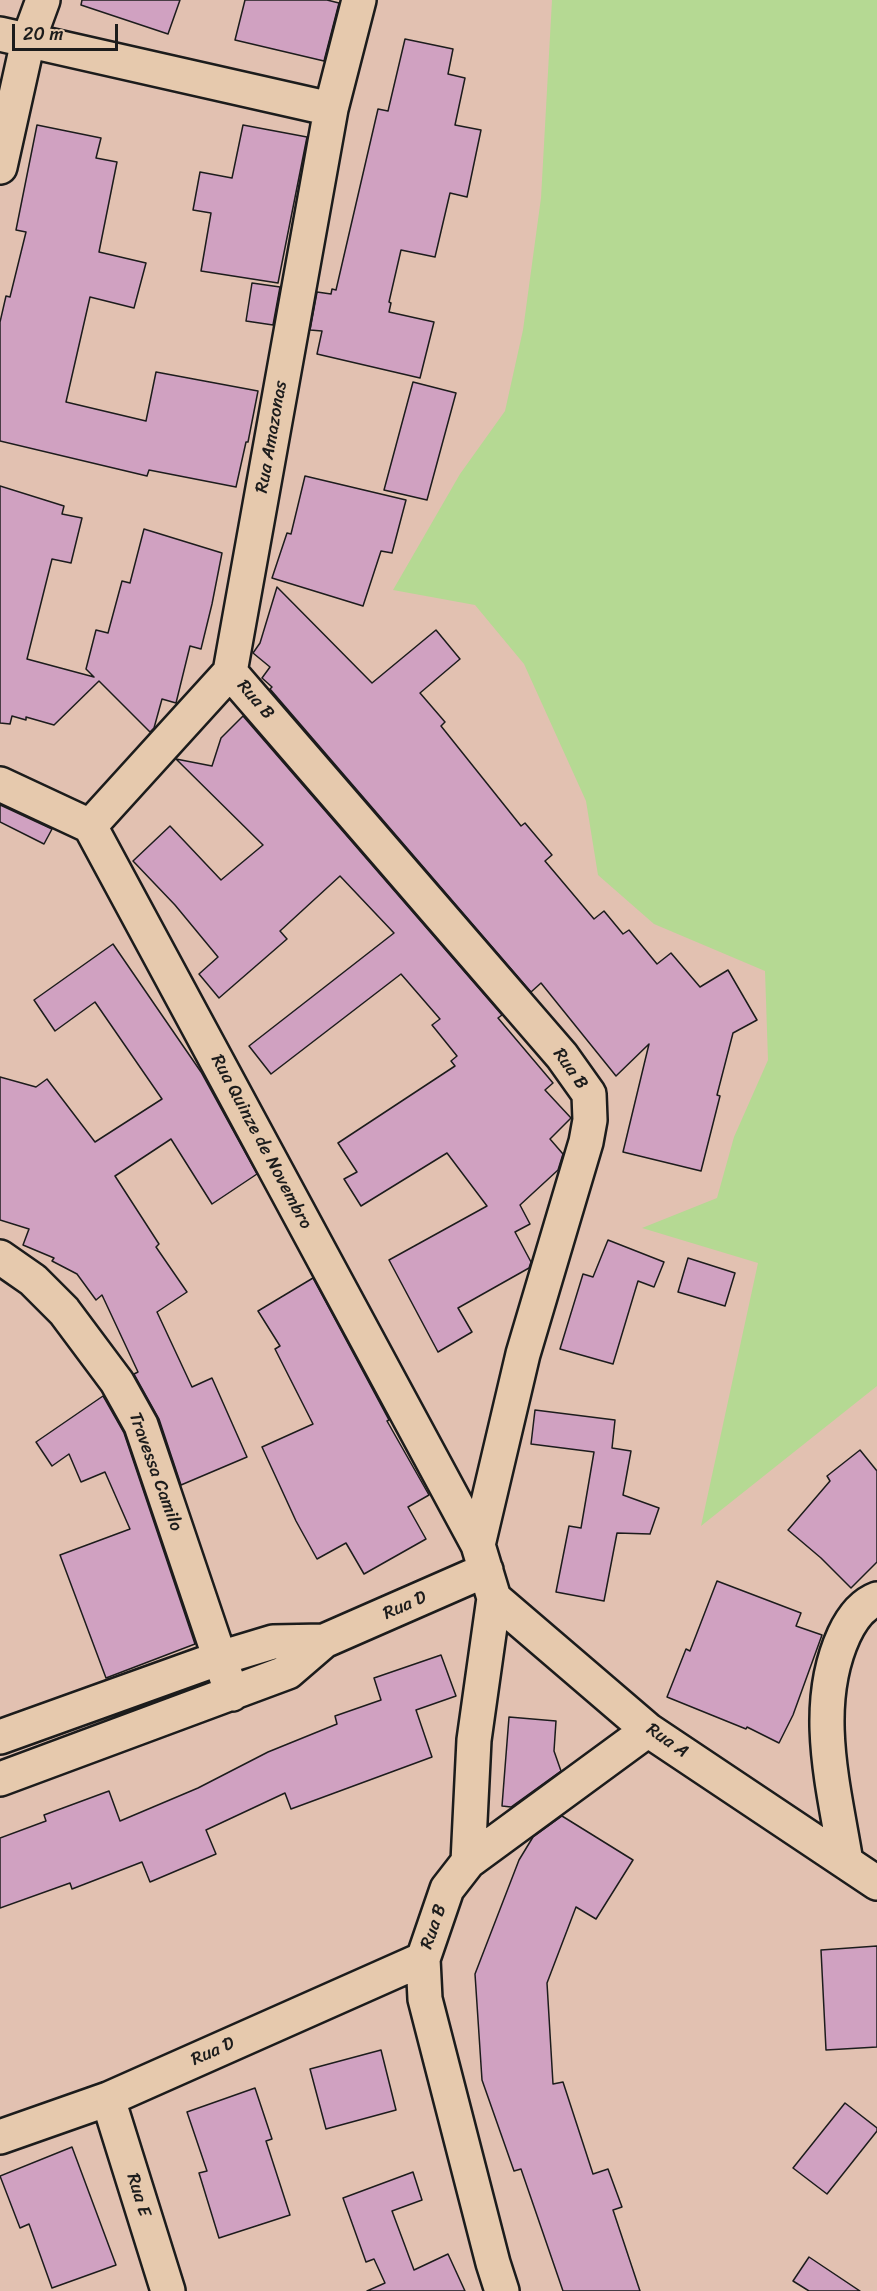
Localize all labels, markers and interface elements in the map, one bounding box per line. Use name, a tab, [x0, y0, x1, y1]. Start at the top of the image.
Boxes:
scale bar	[15, 12, 122, 50]
text: 20 m	[23, 18, 63, 50]
street label: Rua Amazonas	[251, 379, 293, 495]
street label: Rua B	[232, 676, 278, 724]
street label: Rua B	[548, 1044, 592, 1094]
street label: Rua Quinze de Novembro	[206, 1051, 316, 1233]
street label: Travessa Camilo	[123, 1410, 187, 1534]
street label: Rua D	[380, 1587, 430, 1625]
street label: Rua A	[642, 1719, 692, 1763]
street label: Rua B	[416, 1902, 452, 1952]
street label: Rua D	[188, 2033, 238, 2071]
street label: Rua E	[121, 2171, 155, 2219]

